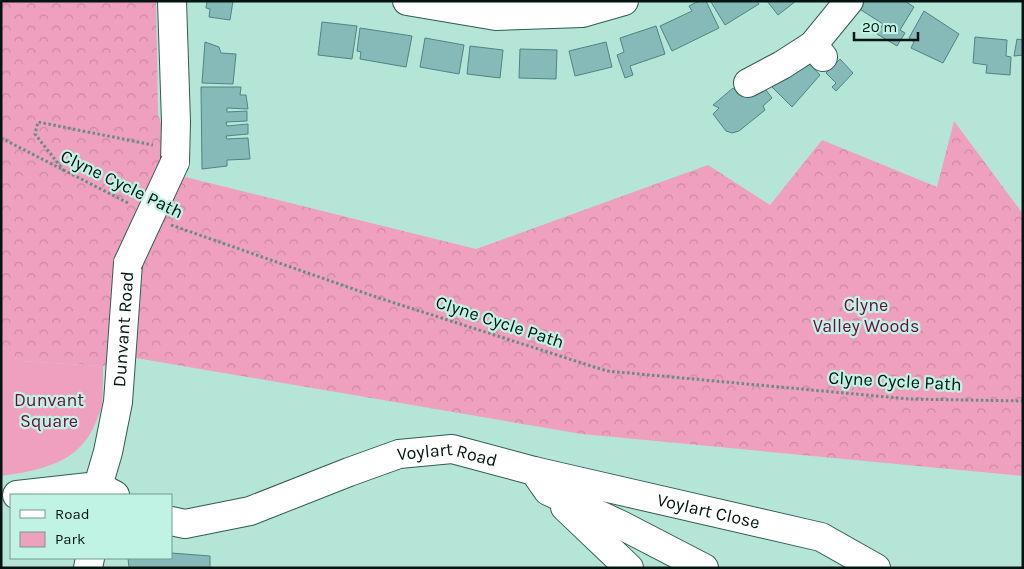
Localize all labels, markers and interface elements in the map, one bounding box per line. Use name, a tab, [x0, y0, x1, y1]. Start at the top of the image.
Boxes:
scale bar	[854, 10, 918, 42]
text: 20 m	[862, 18, 897, 36]
street label: Clyne Cycle Path	[57, 145, 187, 223]
street label: Dunvant Road	[108, 270, 138, 388]
street label: Clyne Cycle Path	[433, 291, 567, 353]
park label: Clyne Valley Woods	[813, 294, 919, 337]
street label: Clyne Cycle Path	[828, 367, 962, 395]
park label: Dunvant Square	[14, 389, 84, 432]
street label: Voylart Road	[396, 438, 500, 472]
street label: Voylart Close	[655, 489, 762, 534]
legend	[10, 494, 172, 559]
text: Road	[55, 505, 90, 523]
text: Park	[55, 530, 85, 548]

